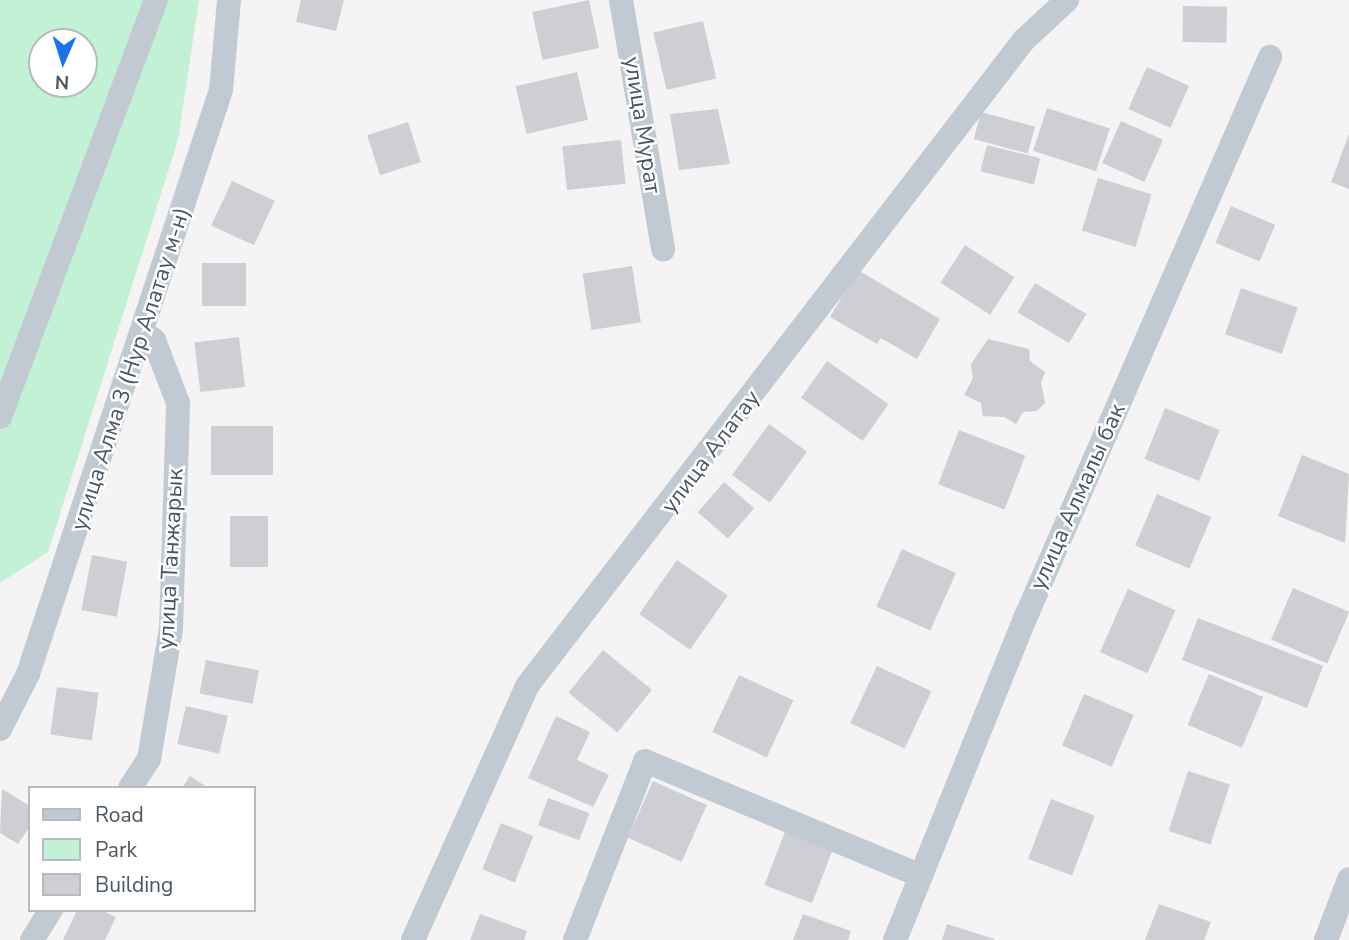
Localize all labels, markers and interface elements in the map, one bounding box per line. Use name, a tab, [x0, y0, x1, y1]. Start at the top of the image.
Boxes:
north arrow	[28, 28, 98, 98]
street label: улица Мурат	[618, 55, 666, 195]
text: N	[54, 69, 70, 95]
street label: улица Алма 3 (Нур Алатау м-н)	[66, 204, 196, 534]
street label: улица Алатау	[656, 385, 766, 519]
street label: улица Алмалы бак	[1025, 400, 1131, 594]
street label: улица Танжарык	[152, 468, 190, 650]
legend	[28, 786, 256, 912]
text: Road	[95, 801, 144, 829]
text: Park	[95, 836, 137, 864]
text: Building	[95, 871, 173, 899]

